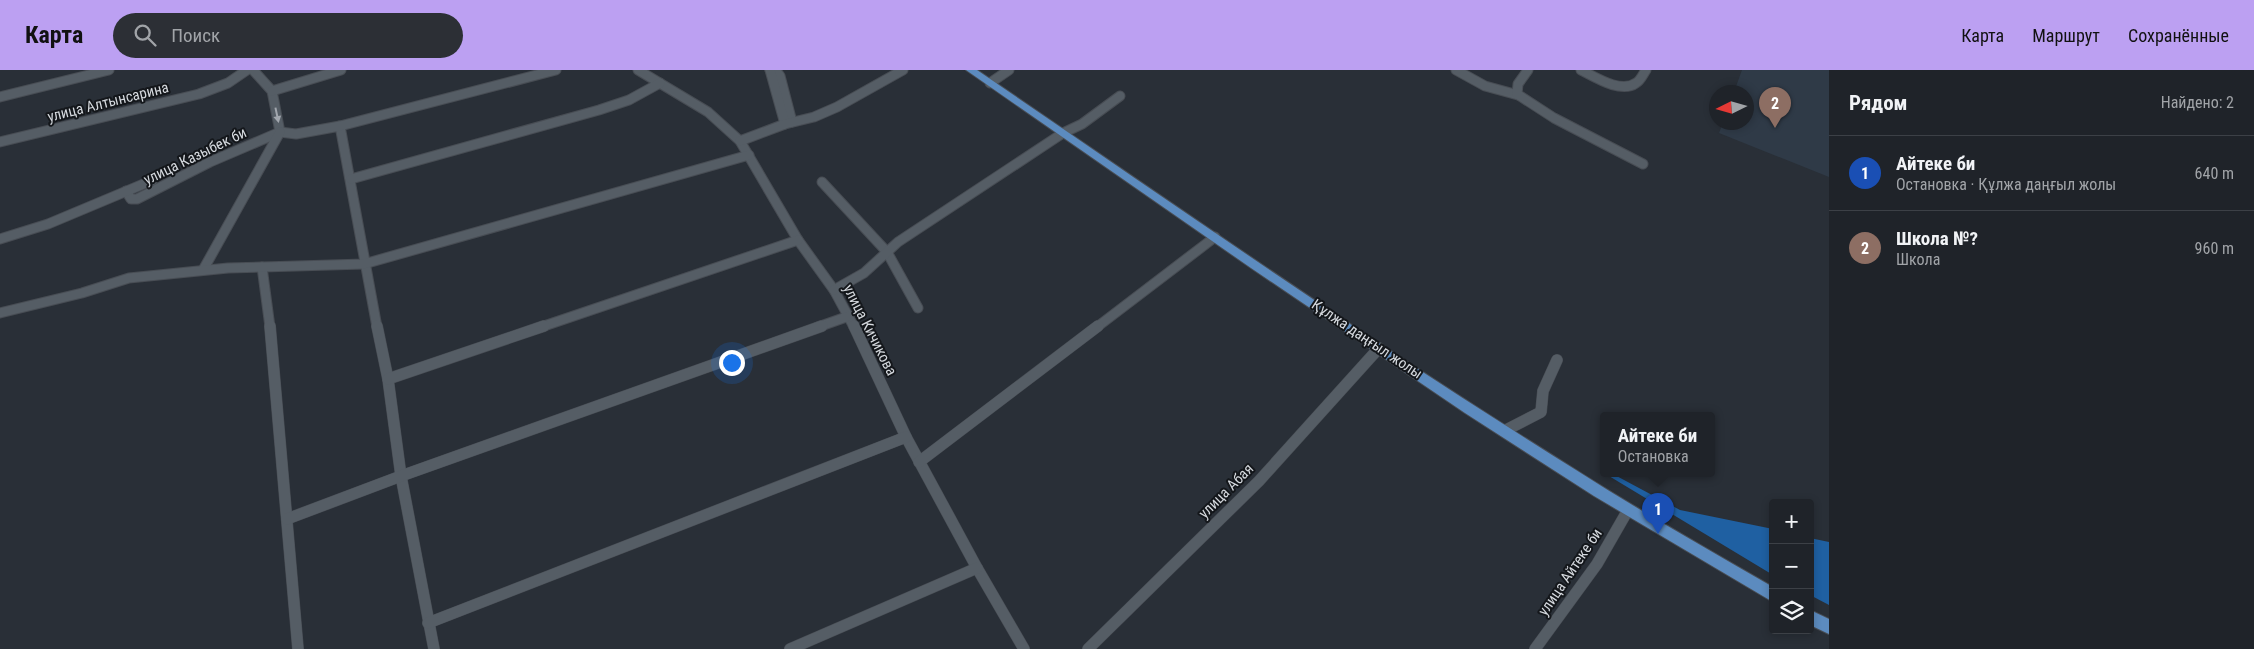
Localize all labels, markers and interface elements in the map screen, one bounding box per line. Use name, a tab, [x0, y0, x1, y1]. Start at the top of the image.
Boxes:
search box	[113, 13, 463, 58]
text: Карта	[25, 21, 83, 49]
icon: search	[131, 21, 159, 49]
text: Поиск	[171, 24, 220, 47]
text: Карта	[1961, 25, 2004, 46]
text: Маршрут	[2032, 25, 2100, 46]
text: Сохранённые	[2128, 25, 2229, 46]
street label: улица Алтынсарина	[45, 78, 171, 126]
north arrow	[1709, 85, 1754, 130]
pin: 2	[1759, 87, 1791, 128]
text: Рядом	[1849, 91, 1908, 115]
text: Найдено: 2	[2161, 93, 2234, 112]
one-way arrow	[273, 107, 281, 123]
street label: улица Казыбек би	[141, 123, 249, 189]
text: Айтеке би	[1896, 152, 1975, 175]
text: 1	[1861, 164, 1869, 183]
text: 640 m	[2195, 164, 2234, 183]
text: Остановка · Құлжа даңғыл жолы	[1896, 175, 2116, 194]
text: Школа №?	[1896, 227, 1978, 250]
text: 2	[1861, 239, 1869, 258]
text: 960 m	[2195, 239, 2234, 258]
text: Школа	[1896, 250, 1940, 269]
street label: улица Кичикова	[839, 281, 901, 379]
street label: Құлжа даңғыл жолы	[1308, 295, 1426, 383]
your location	[719, 350, 745, 376]
popup	[1600, 412, 1715, 477]
text: Айтеке би	[1618, 424, 1697, 447]
text: Остановка	[1618, 447, 1689, 466]
street label: улица Абая	[1195, 460, 1257, 522]
pin: 1	[1642, 493, 1674, 534]
map controls	[1769, 499, 1814, 634]
button: +	[1769, 499, 1814, 544]
street label: улица Айтеке би	[1534, 525, 1606, 619]
button: −	[1769, 544, 1814, 589]
button: layers	[1769, 589, 1814, 634]

